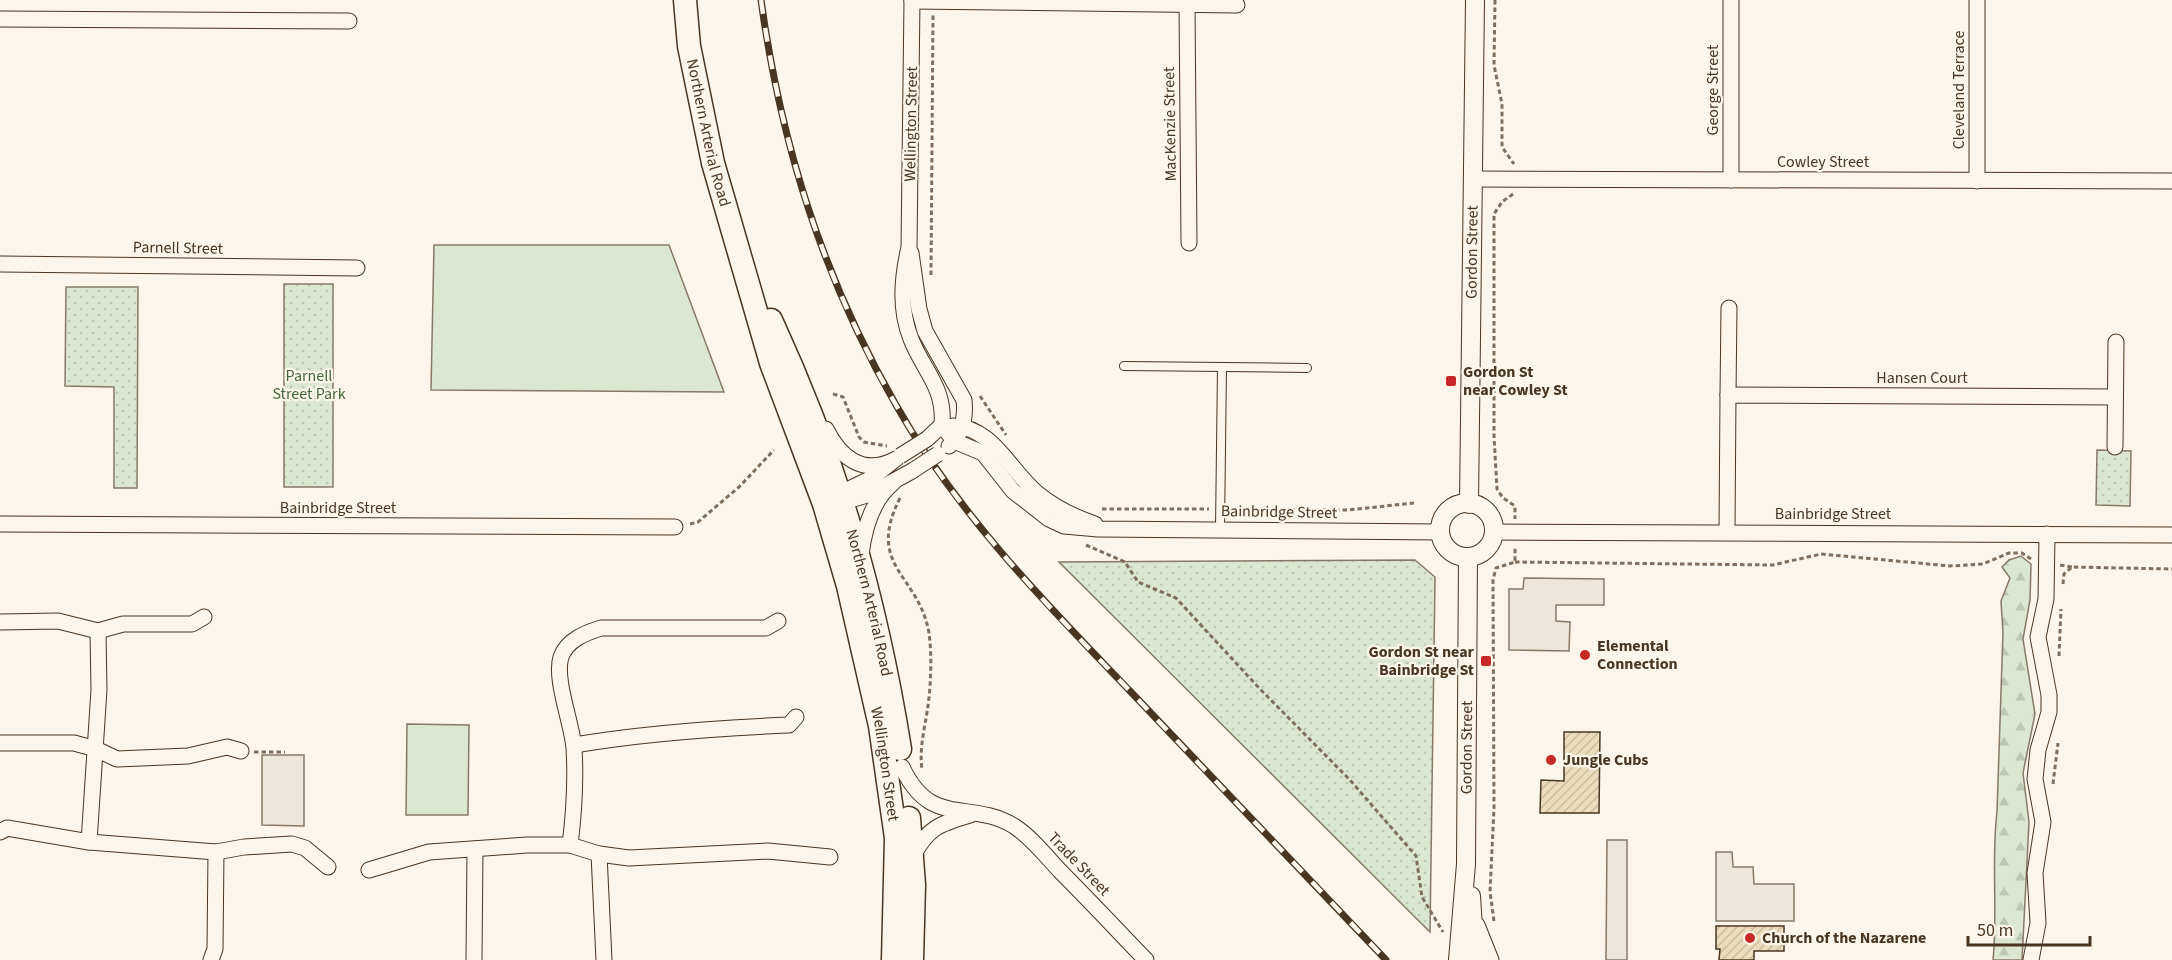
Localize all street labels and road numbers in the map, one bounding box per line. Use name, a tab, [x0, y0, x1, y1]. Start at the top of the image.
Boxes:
street label: Cleveland Terrace	[1948, 31, 1970, 149]
street label: George Street	[1702, 44, 1724, 135]
street label: Northern Arterial Road	[681, 57, 736, 209]
street label: Wellington Street	[899, 66, 923, 182]
street label: MacKenzie Street	[1158, 66, 1182, 182]
street label: Cowley Street	[1777, 151, 1870, 173]
street label: Gordon Street	[1460, 204, 1484, 299]
street label: Parnell Street	[133, 236, 224, 260]
street label: Hansen Court	[1876, 367, 1968, 389]
street label: Bainbridge Street	[280, 497, 397, 519]
street label: Bainbridge Street	[1221, 500, 1338, 524]
street label: Bainbridge Street	[1775, 503, 1892, 525]
street label: Northern Arterial Road	[840, 527, 898, 678]
street label: Gordon Street	[1455, 700, 1478, 794]
street label: Wellington Street	[865, 705, 905, 823]
street label: Trade Street	[1043, 827, 1116, 901]

